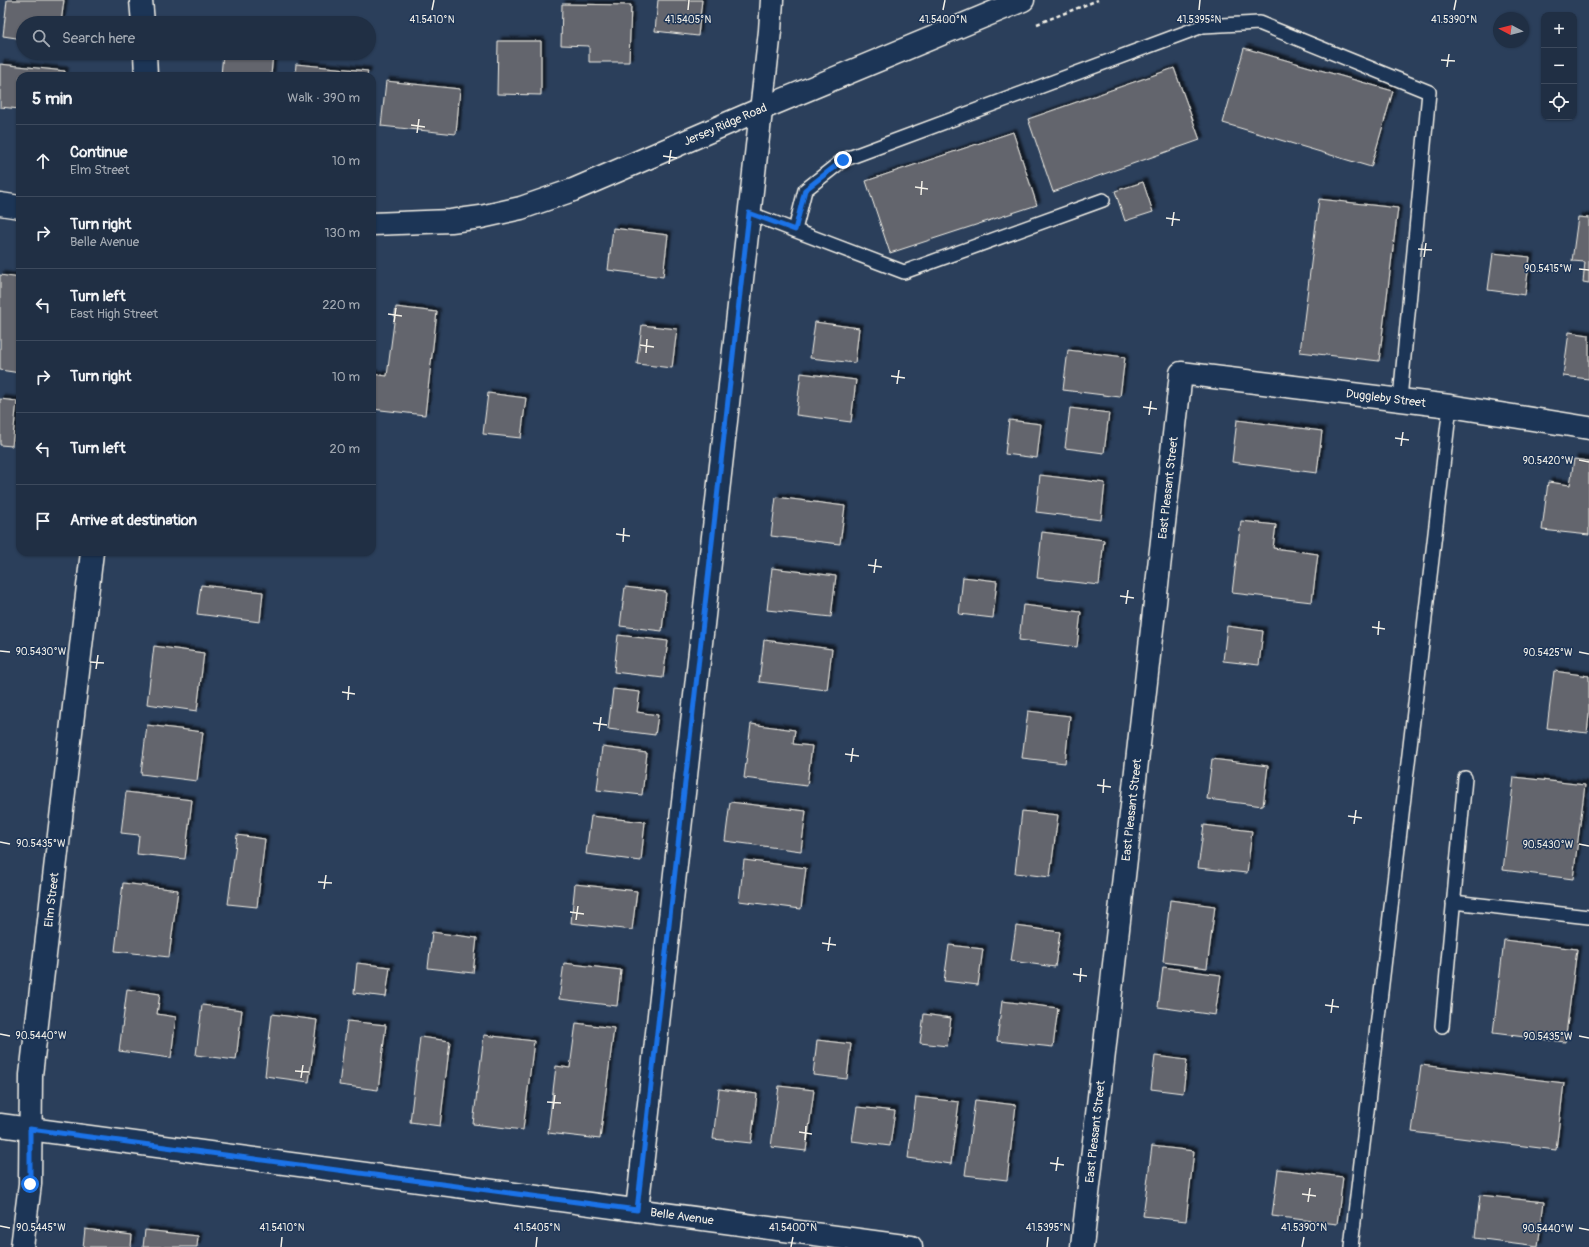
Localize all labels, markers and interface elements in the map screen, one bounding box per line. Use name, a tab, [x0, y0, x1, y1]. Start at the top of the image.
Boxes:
north arrow	[1493, 12, 1529, 48]
map controls	[1541, 12, 1577, 120]
button: +	[1541, 12, 1577, 48]
text: 41.5410°N	[410, 14, 455, 26]
text: 41.5405°N	[665, 14, 711, 26]
text: 41.5400°N	[919, 14, 967, 26]
text: 41.5395°N	[1177, 14, 1222, 26]
text: 41.5390°N	[1431, 14, 1477, 26]
search box	[16, 16, 376, 60]
icon: search	[30, 27, 52, 49]
text: Search here	[62, 29, 135, 48]
button: −	[1541, 48, 1577, 84]
button: locate	[1541, 84, 1577, 120]
text: 5 min	[32, 88, 72, 109]
text: Walk · 390 m	[287, 90, 360, 106]
street label: Jersey Ridge Road	[681, 100, 769, 149]
text: Continue	[70, 143, 128, 162]
icon: ahead	[32, 150, 54, 172]
route end	[834, 151, 852, 169]
text: 10 m	[332, 153, 360, 169]
text: Elm Street	[70, 162, 129, 178]
text: Turn right	[70, 215, 131, 234]
icon: right	[32, 222, 54, 244]
text: 130 m	[324, 225, 360, 241]
text: Belle Avenue	[70, 234, 139, 250]
text: 90.5415°W	[1524, 263, 1572, 275]
text: Turn left	[70, 287, 126, 306]
icon: left	[32, 294, 54, 316]
text: 220 m	[322, 297, 360, 313]
text: East High Street	[70, 306, 158, 322]
icon: right	[32, 366, 54, 388]
text: Turn right	[70, 367, 131, 386]
text: 10 m	[332, 369, 360, 385]
street label: Duggleby Street	[1345, 386, 1427, 411]
street label: East Pleasant Street	[1155, 436, 1182, 540]
icon: left	[32, 438, 54, 460]
text: Turn left	[70, 439, 126, 458]
text: 20 m	[329, 441, 360, 457]
text: 90.5420°W	[1523, 455, 1574, 467]
icon: arrive	[32, 510, 54, 532]
text: Arrive at destination	[70, 511, 197, 530]
text: 90.5430°W	[16, 646, 67, 658]
text: 90.5425°W	[1523, 647, 1573, 659]
street label: East Pleasant Street	[1119, 758, 1145, 862]
text: 90.5435°W	[16, 838, 66, 850]
text: 90.5430°W	[1523, 839, 1574, 851]
street label: Elm Street	[41, 871, 63, 928]
text: 90.5440°W	[16, 1030, 67, 1042]
text: 90.5435°W	[1523, 1031, 1573, 1043]
street label: East Pleasant Street	[1082, 1080, 1109, 1184]
route start	[21, 1175, 39, 1193]
street label: Belle Avenue	[649, 1205, 715, 1229]
text: 90.5445°W	[16, 1222, 66, 1234]
text: 41.5410°N	[260, 1222, 305, 1234]
text: 41.5405°N	[514, 1222, 560, 1234]
text: 41.5400°N	[769, 1222, 817, 1234]
text: 41.5395°N	[1026, 1222, 1071, 1234]
text: 41.5390°N	[1281, 1222, 1327, 1234]
text: 90.5440°W	[1523, 1223, 1574, 1235]

